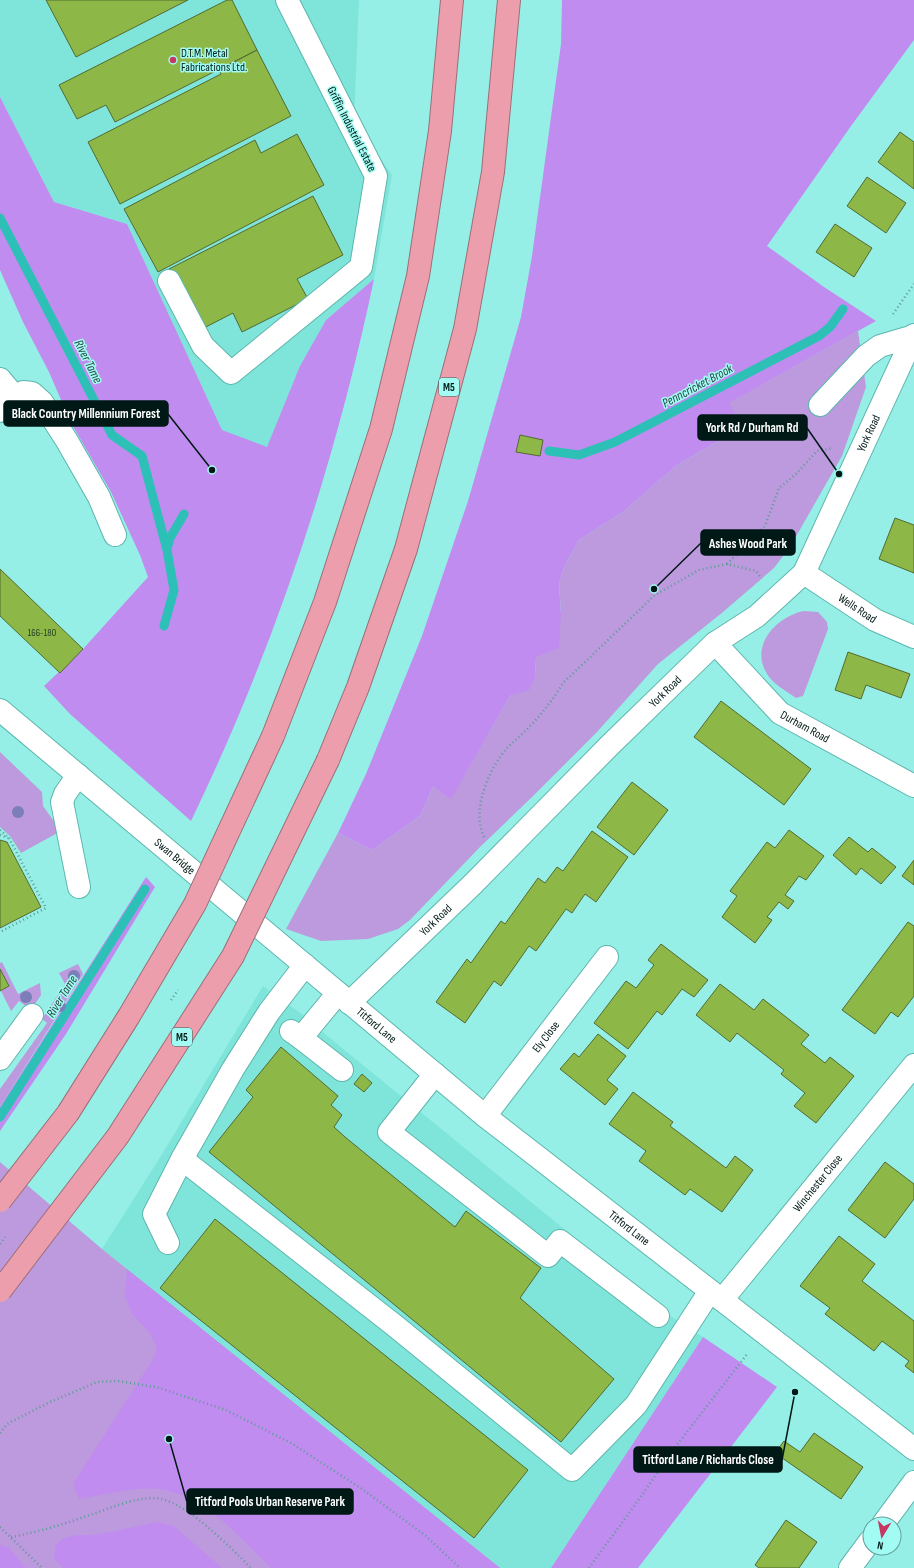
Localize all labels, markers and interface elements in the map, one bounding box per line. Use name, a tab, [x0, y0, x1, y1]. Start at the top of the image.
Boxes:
place label: D.T.M. Metal Fabrications Ltd.	[181, 46, 247, 75]
marker: D.T.M. Metal Fabrications Ltd.	[168, 55, 178, 65]
street label: Griffin Industrial Estate	[324, 84, 380, 175]
water label: River Tame	[70, 337, 106, 386]
water label: Penncricket Brook	[659, 360, 737, 411]
road number: M5	[439, 378, 459, 396]
callout: Black Country Millennium Forest	[4, 401, 168, 426]
text: Black Country Millennium Forest	[12, 406, 161, 422]
street label: York Road	[854, 412, 884, 454]
callout: York Rd / Durham Rd	[698, 415, 807, 440]
text: York Rd / Durham Rd	[706, 420, 799, 436]
callout: Ashes Wood Park	[701, 530, 795, 555]
text: Ashes Wood Park	[708, 536, 787, 552]
street label: Wells Road	[835, 591, 879, 627]
house number: 166-180	[28, 627, 56, 639]
street label: York Road	[646, 673, 685, 711]
street label: Durham Road	[778, 708, 832, 747]
street label: Swan Bridge	[151, 835, 198, 878]
street label: York Road	[417, 901, 455, 939]
water label: River Tame	[43, 973, 81, 1021]
street label: Titford Lane	[353, 1004, 400, 1047]
street label: Ely Close	[529, 1018, 563, 1056]
road number: M5	[172, 1028, 192, 1046]
street label: Winchester Close	[790, 1151, 846, 1215]
street label: Titford Lane	[605, 1208, 653, 1249]
callout: Titford Lane / Richards Close	[634, 1447, 782, 1472]
text: Titford Lane / Richards Close	[642, 1452, 774, 1468]
callout: Titford Pools Urban Reserve Park	[187, 1489, 353, 1514]
text: Titford Pools Urban Reserve Park	[195, 1494, 346, 1510]
north arrow	[862, 1516, 902, 1556]
text: N	[876, 1538, 884, 1552]

